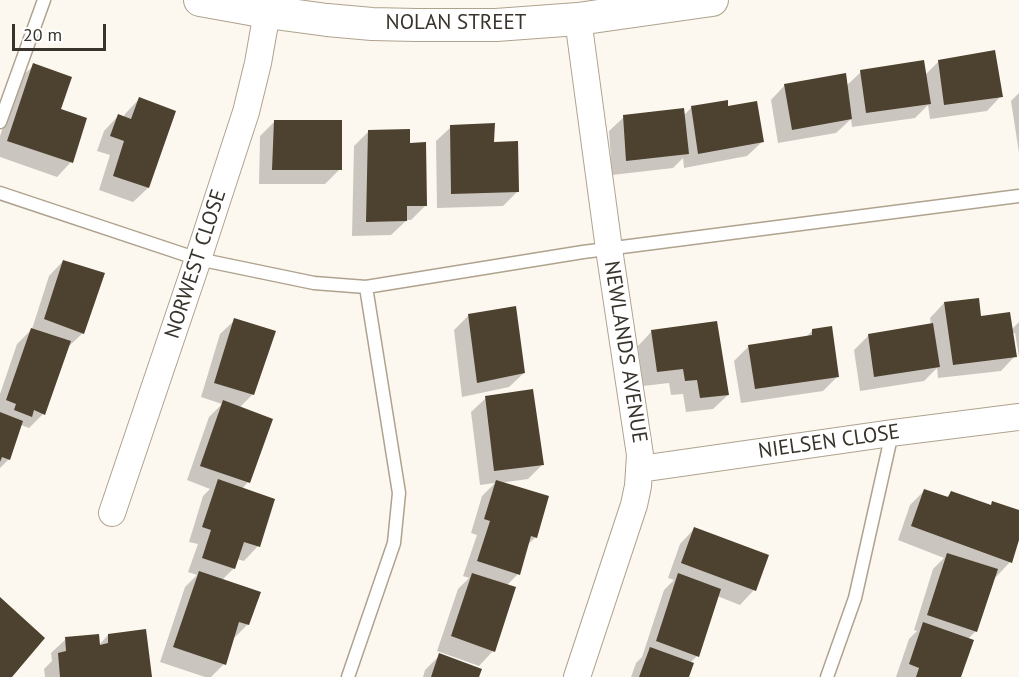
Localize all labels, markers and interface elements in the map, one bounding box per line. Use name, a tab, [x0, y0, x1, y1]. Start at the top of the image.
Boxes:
street label: NOLAN STREET	[386, 10, 526, 36]
scale bar	[15, 12, 110, 50]
text: 20 m	[23, 23, 62, 46]
street label: NORWEST CLOSE	[160, 186, 232, 342]
street label: NEWLANDS AVENUE	[598, 259, 652, 445]
street label: NIELSEN CLOSE	[757, 420, 901, 464]

